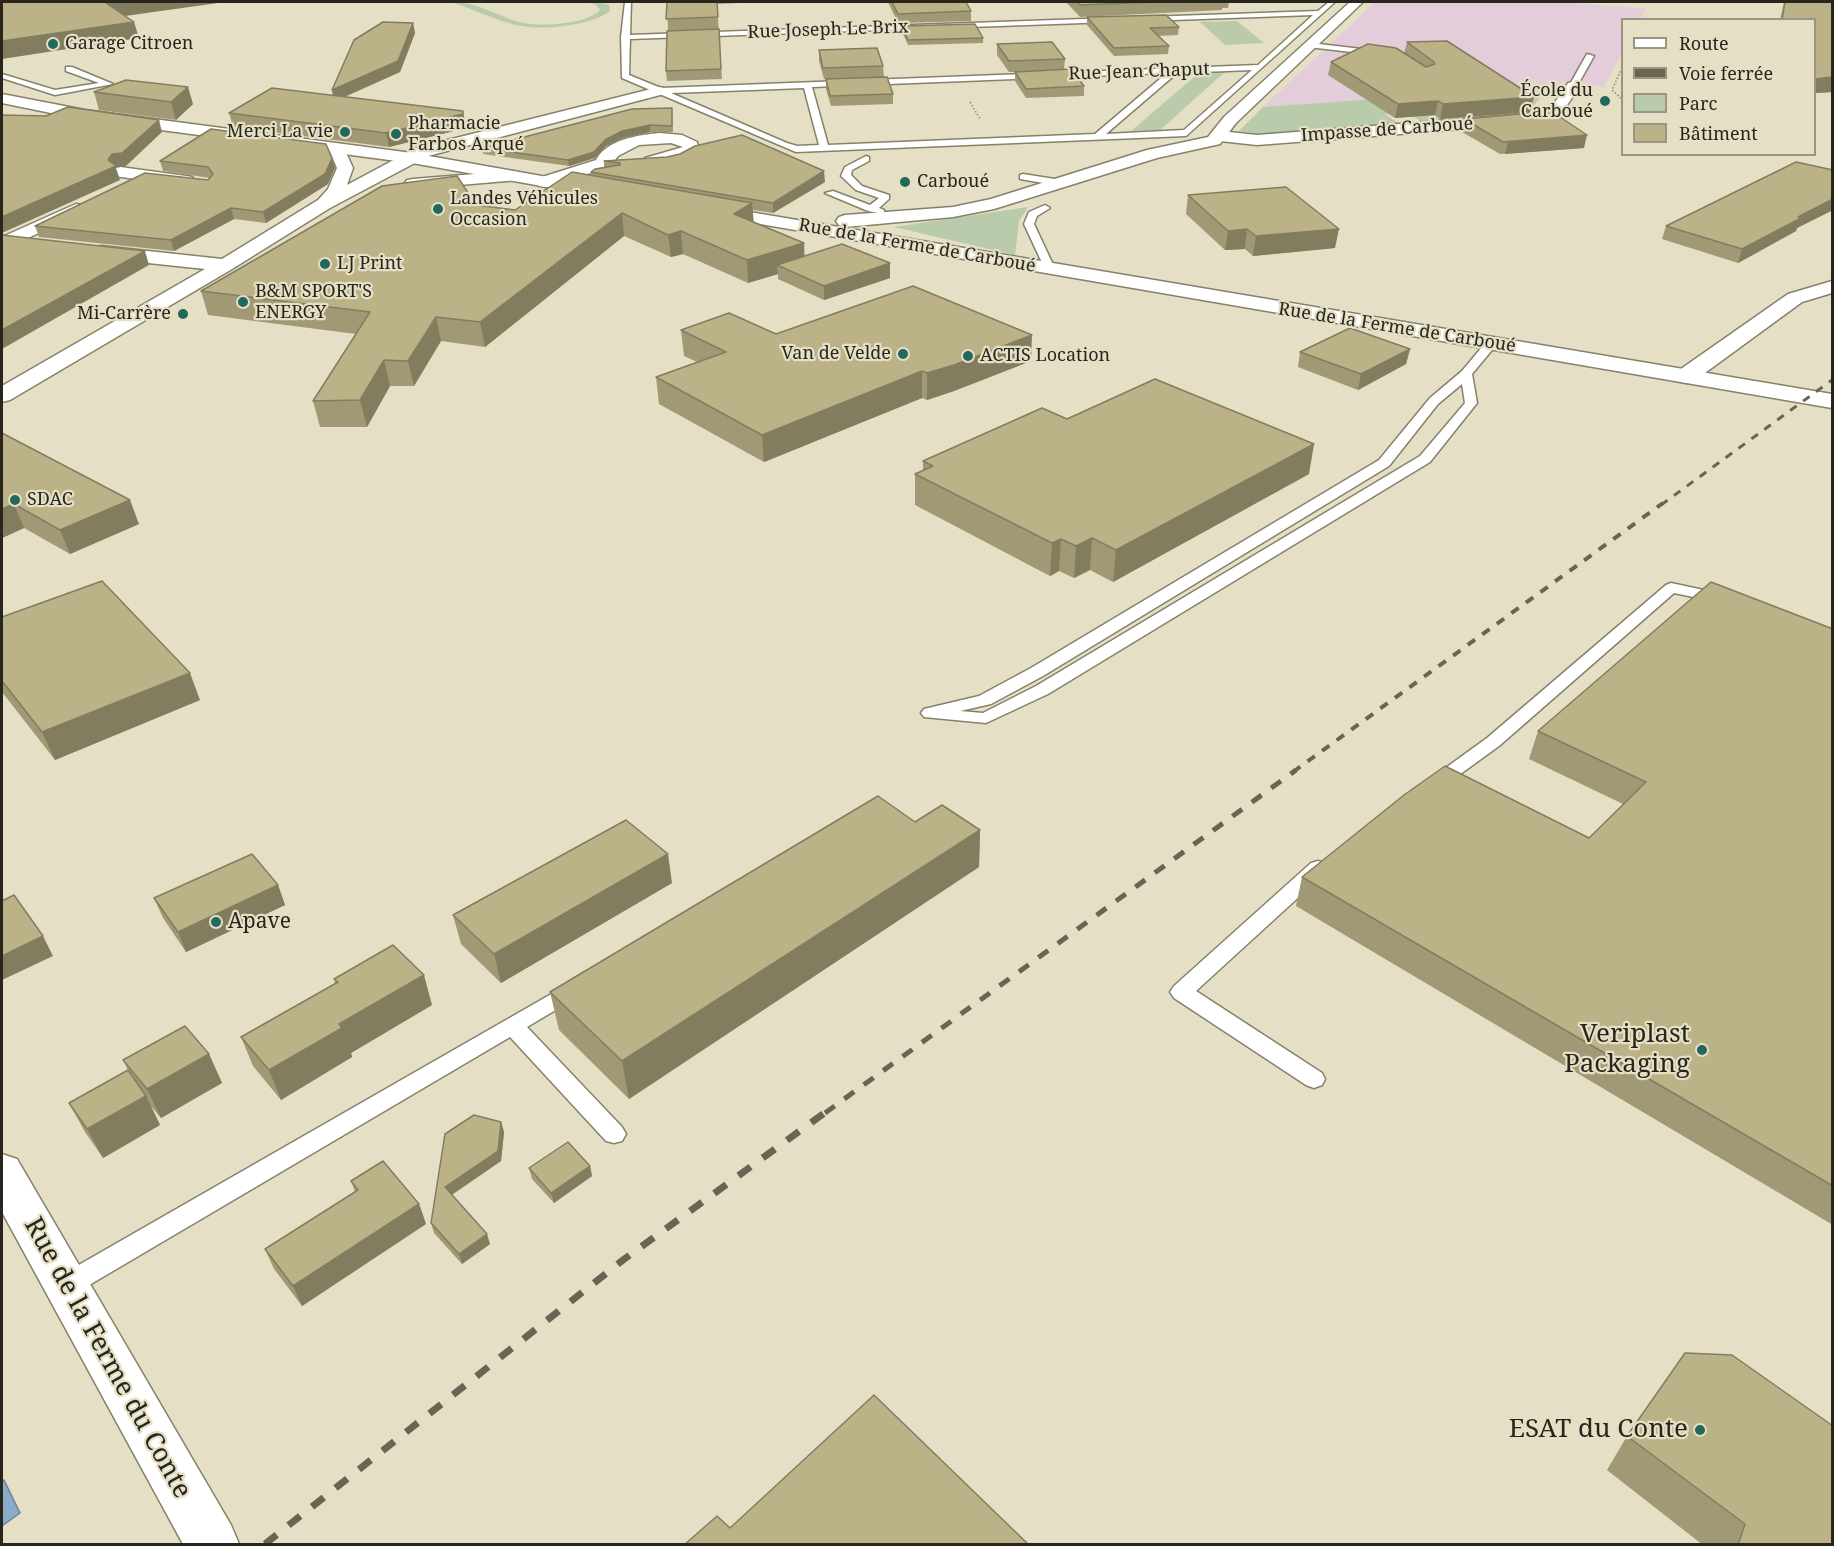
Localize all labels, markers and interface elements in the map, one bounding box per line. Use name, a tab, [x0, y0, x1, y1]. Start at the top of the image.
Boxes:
street label: Rue Joseph Le Brix	[747, 16, 909, 44]
legend	[1621, 18, 1816, 156]
text: Route	[1679, 31, 1729, 55]
place label: Garage Citroen	[65, 33, 193, 55]
marker: Garage Citroen	[46, 37, 60, 51]
street label: Rue Jean Chaput	[1068, 59, 1210, 85]
text: Voie ferrée	[1679, 61, 1773, 85]
place label: École du Carboué	[1520, 80, 1593, 122]
text: Parc	[1679, 91, 1717, 115]
marker: École du Carboué	[1598, 94, 1612, 108]
place label: Pharmacie Farbos Arqué	[408, 113, 524, 156]
street label: Impasse de Carboué	[1300, 113, 1474, 147]
place label: Merci La vie	[227, 121, 333, 143]
text: Bâtiment	[1679, 121, 1758, 145]
marker: Merci La vie	[338, 125, 352, 139]
marker: Pharmacie Farbos Arqué	[389, 127, 403, 141]
place label: Carboué	[917, 171, 989, 193]
marker: Carboué	[898, 175, 912, 189]
place label: Landes Véhicules Occasion	[450, 188, 598, 230]
marker: Landes Véhicules Occasion	[431, 202, 445, 216]
street label: Rue de la Ferme de Carboué	[797, 215, 1037, 277]
place label: LJ Print	[337, 253, 402, 275]
marker: LJ Print	[318, 257, 332, 271]
place label: B&M SPORT'S ENERGY	[255, 281, 372, 324]
marker: B&M SPORT'S ENERGY	[236, 295, 250, 309]
street label: Rue de la Ferme de Carboué	[1277, 299, 1517, 357]
place label: Mi-Carrère	[77, 303, 171, 325]
marker: Mi-Carrère	[176, 307, 190, 321]
place label: Van de Velde	[781, 343, 891, 365]
place label: ACTIS Location	[980, 345, 1110, 367]
marker: Van de Velde	[896, 347, 910, 361]
marker: ACTIS Location	[961, 349, 975, 363]
place label: SDAC	[27, 489, 73, 511]
marker: SDAC	[8, 493, 22, 507]
place label: Apave	[228, 909, 291, 935]
marker: Apave	[209, 915, 223, 929]
place label: Veriplast Packaging	[1564, 1019, 1690, 1080]
marker: Veriplast Packaging	[1695, 1043, 1709, 1057]
street label: Rue de la Ferme du Conte	[17, 1212, 197, 1504]
place label: ESAT du Conte	[1509, 1414, 1688, 1446]
marker: ESAT du Conte	[1693, 1423, 1707, 1437]

